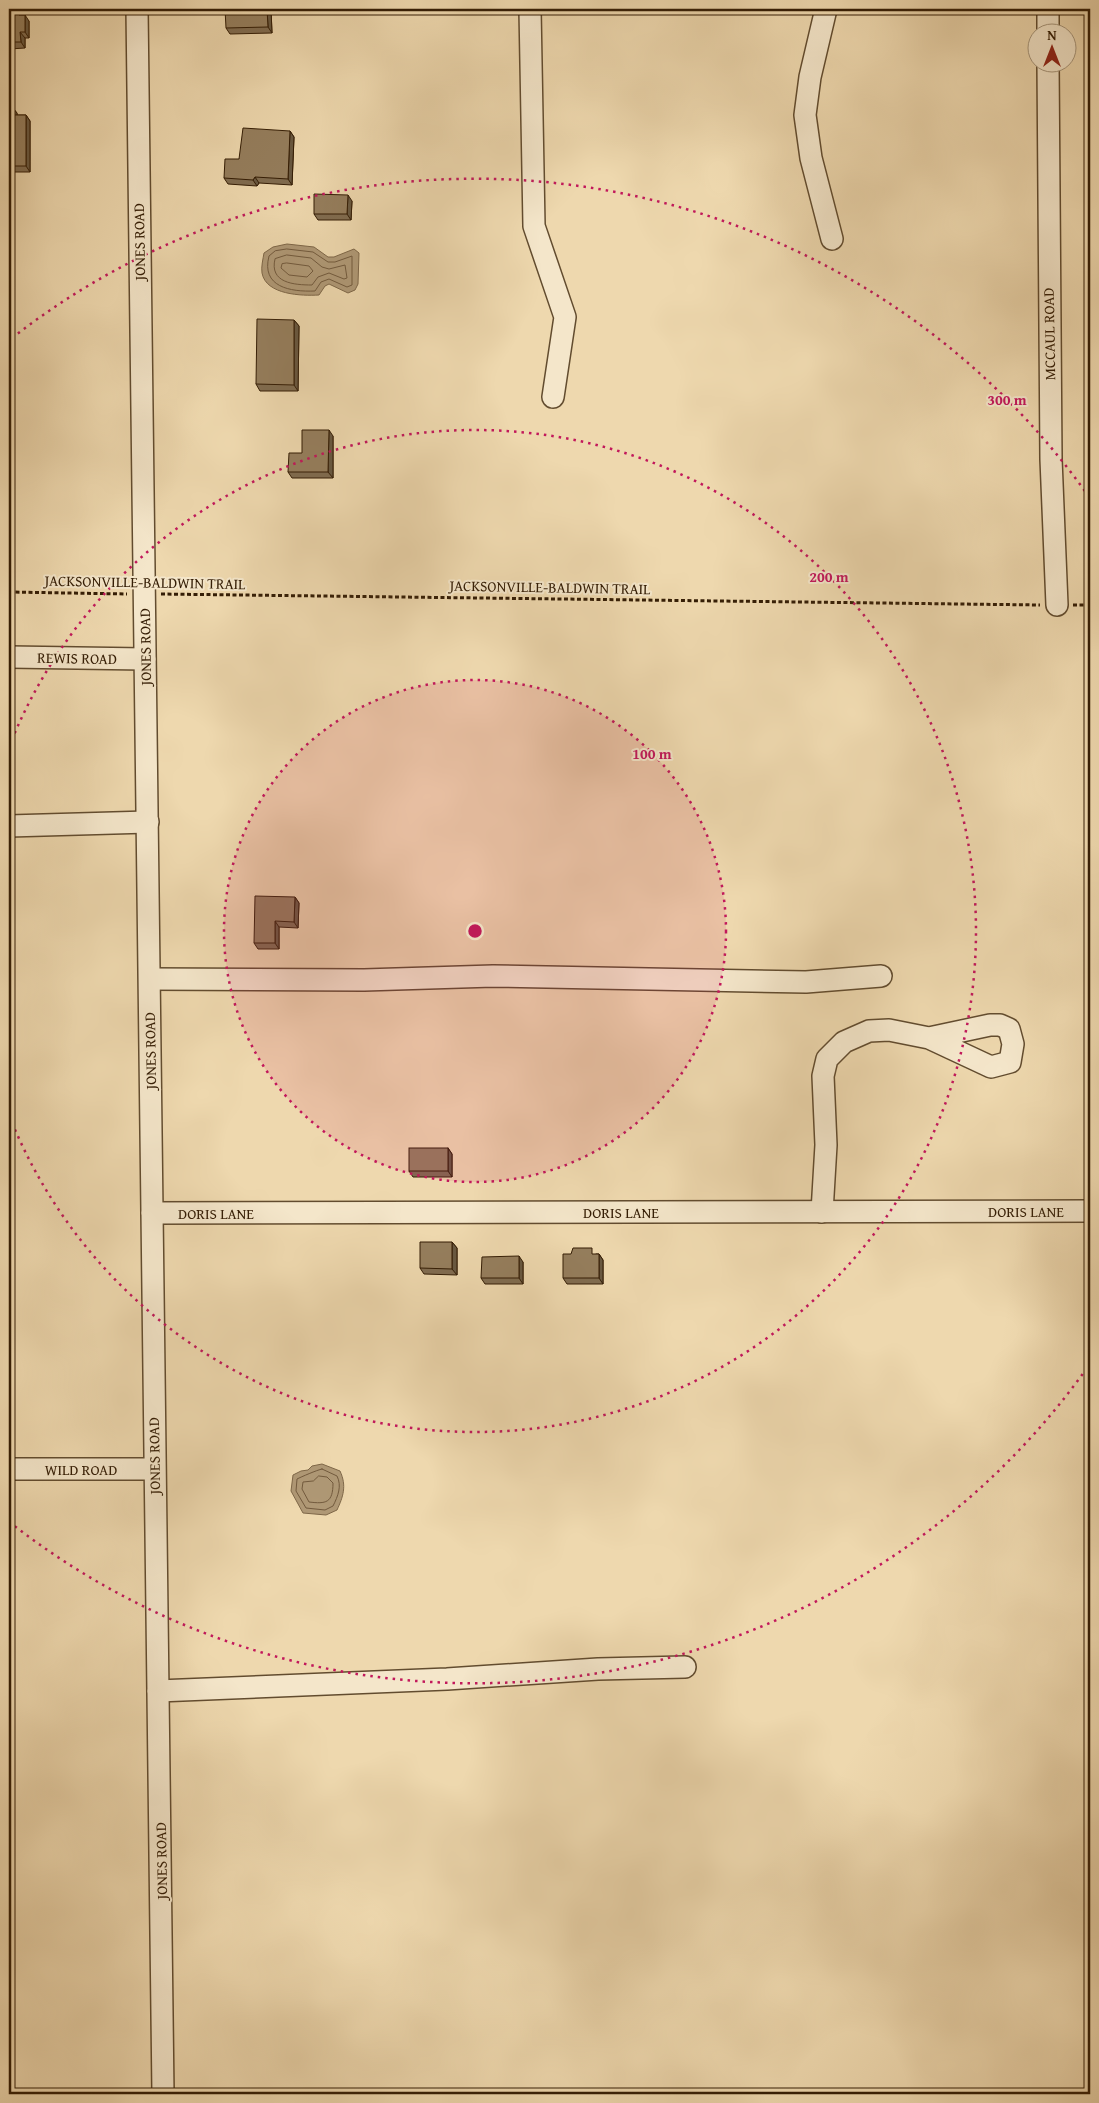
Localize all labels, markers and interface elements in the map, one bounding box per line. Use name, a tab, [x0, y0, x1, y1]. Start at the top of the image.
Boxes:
north arrow	[1026, 22, 1076, 72]
text: N	[1047, 25, 1057, 45]
street label: JONES ROAD	[128, 203, 150, 283]
street label: MCCAUL ROAD	[1038, 287, 1060, 381]
text: 300 m	[987, 389, 1027, 410]
text: 200 m	[809, 566, 849, 587]
street label: JACKSONVILLE-BALDWIN TRAIL	[42, 570, 246, 594]
street label: JACKSONVILLE-BALDWIN TRAIL	[447, 575, 651, 599]
street label: JONES ROAD	[134, 608, 156, 688]
street label: REWIS ROAD	[37, 647, 117, 669]
text: 100 m	[632, 743, 672, 764]
centre of rings	[466, 922, 484, 940]
street label: JONES ROAD	[139, 1012, 161, 1092]
street label: DORIS LANE	[988, 1201, 1064, 1222]
street label: DORIS LANE	[583, 1202, 659, 1223]
street label: DORIS LANE	[178, 1203, 254, 1224]
street label: JONES ROAD	[143, 1417, 165, 1497]
street label: WILD ROAD	[45, 1459, 117, 1480]
street label: JONES ROAD	[150, 1822, 172, 1902]

